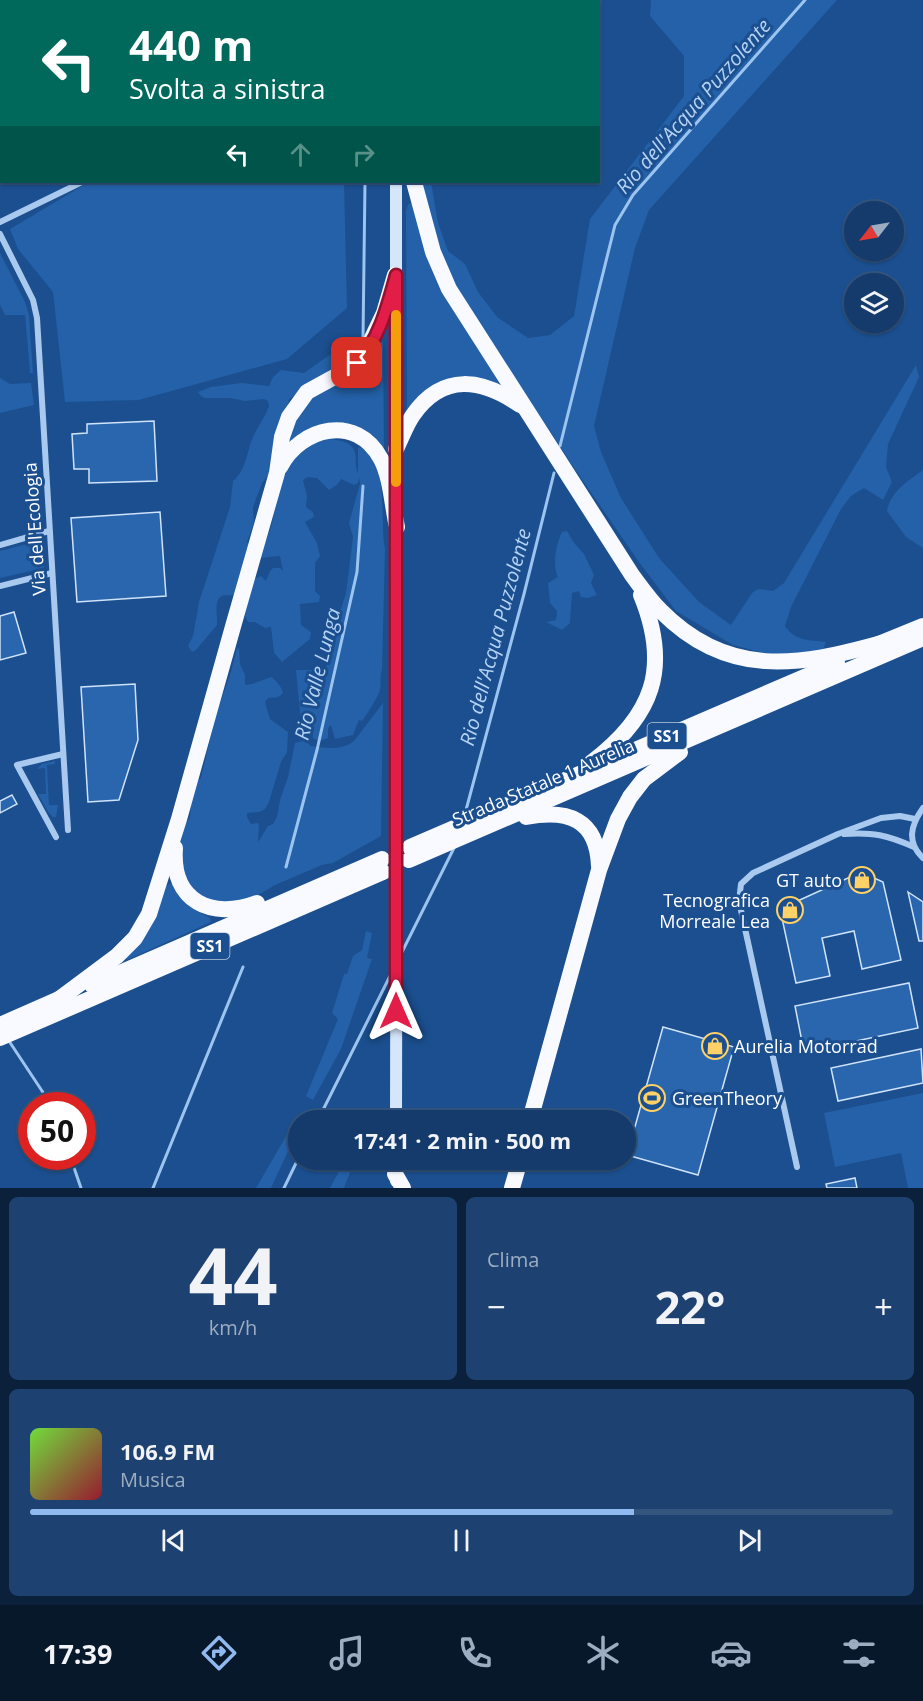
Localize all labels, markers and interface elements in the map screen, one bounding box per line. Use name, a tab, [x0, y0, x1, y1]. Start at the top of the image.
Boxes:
water label: Rio dell'Acqua Puzzolente	[609, 13, 777, 199]
text: 440 m	[129, 16, 253, 73]
icon: left	[30, 24, 108, 102]
text: Svolta a sinistra	[129, 70, 326, 107]
icon: left	[221, 138, 254, 171]
icon: ahead	[284, 138, 317, 171]
icon: right	[347, 138, 380, 171]
north arrow	[844, 201, 904, 261]
map controls	[844, 201, 904, 333]
button: layers	[844, 273, 904, 333]
pin	[331, 337, 382, 388]
icon: arrive	[340, 346, 373, 379]
street label: Via dell'Ecologia	[17, 462, 51, 596]
water label: Rio dell'Acqua Puzzolente	[453, 525, 537, 749]
water label: Rio Valle Lunga	[288, 605, 346, 743]
road number: SS1	[648, 723, 686, 749]
street label: Strada Statale 1 Aurelia	[448, 733, 638, 831]
shop icon: GT auto	[847, 865, 877, 895]
place label: GT auto	[776, 868, 842, 892]
place label: Tecnografica Morreale Lea	[659, 888, 770, 933]
shop icon: Tecnografica Morreale Lea	[775, 895, 805, 925]
road number: SS1	[190, 933, 230, 959]
position arrow	[364, 979, 428, 1043]
shop icon: Aurelia Motorrad	[700, 1031, 730, 1061]
place label: Aurelia Motorrad	[734, 1034, 878, 1058]
sports icon: GreenTheory	[637, 1083, 667, 1113]
place label: GreenTheory	[672, 1086, 783, 1110]
speed limit sign: 50	[18, 1092, 96, 1170]
text: 17:41 · 2 min · 500 m	[353, 1125, 571, 1155]
text: 44	[188, 1222, 278, 1328]
text: Clima	[487, 1246, 539, 1273]
text: 22°	[655, 1276, 725, 1337]
text: −	[487, 1284, 506, 1329]
text: +	[874, 1284, 893, 1329]
text: km/h	[209, 1314, 257, 1341]
text: 106.9 FM	[120, 1436, 215, 1466]
text: Musica	[120, 1466, 186, 1493]
icon: previous	[157, 1524, 190, 1557]
icon: pause	[445, 1524, 478, 1557]
icon: next	[733, 1524, 766, 1557]
icon: directions	[198, 1632, 240, 1674]
icon: music	[326, 1632, 368, 1674]
icon: phone	[454, 1632, 496, 1674]
icon: climate	[582, 1632, 624, 1674]
icon: car	[710, 1632, 752, 1674]
icon: filters	[838, 1632, 880, 1674]
text: 17:39	[43, 1635, 112, 1672]

